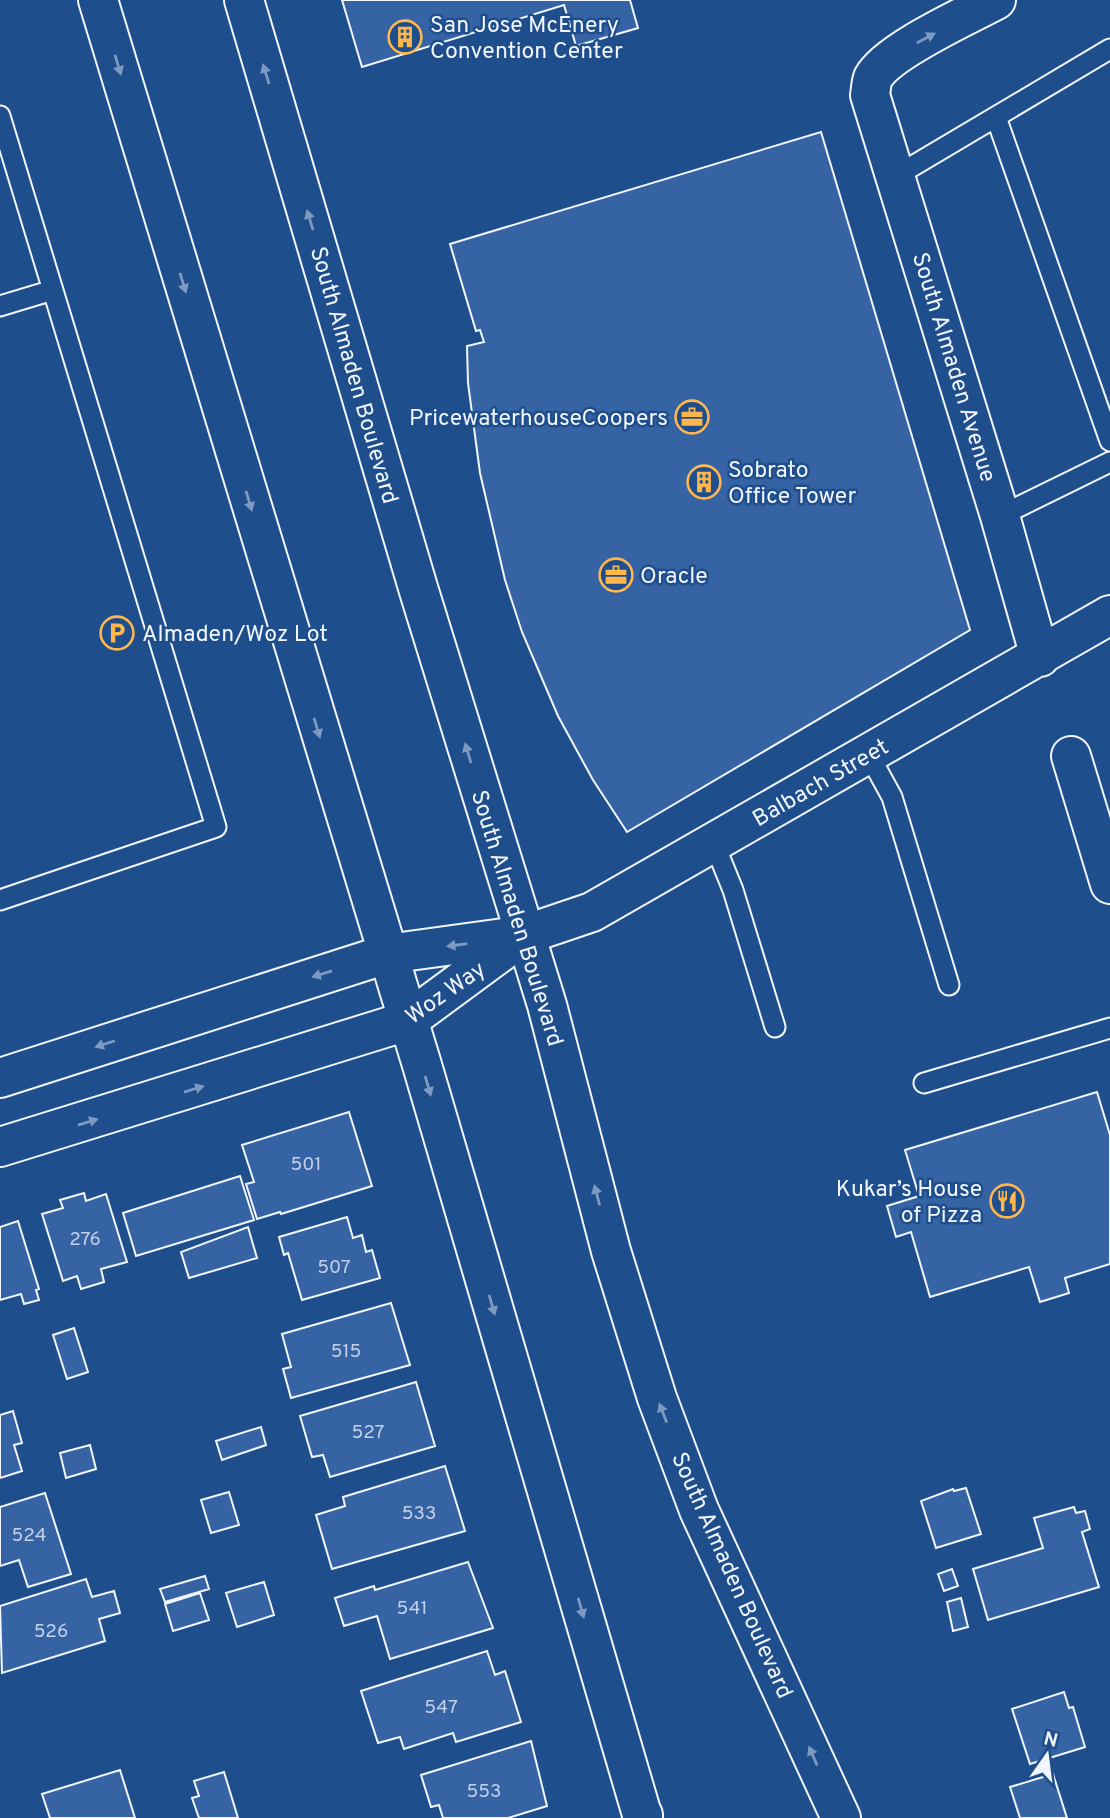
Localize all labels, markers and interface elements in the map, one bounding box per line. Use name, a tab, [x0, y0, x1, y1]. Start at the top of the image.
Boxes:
place label: San Jose McEnery Convention Center	[430, 12, 623, 67]
building icon: San Jose McEnery Convention Center	[386, 18, 424, 56]
one-way arrow	[917, 32, 937, 44]
one-way arrow	[113, 55, 123, 76]
one-way arrow	[261, 63, 271, 84]
one-way arrow	[304, 209, 314, 230]
street label: South Almaden Boulevard	[302, 244, 403, 508]
street label: South Almaden Avenue	[904, 250, 1001, 486]
one-way arrow	[179, 273, 189, 294]
office icon: PricewaterhouseCoopers	[673, 398, 711, 436]
place label: PricewaterhouseCoopers	[409, 405, 668, 434]
place label: Sobrato Office Tower	[728, 457, 856, 512]
building icon: Sobrato Office Tower	[685, 463, 723, 501]
one-way arrow	[244, 491, 254, 512]
office icon: Oracle	[597, 556, 635, 594]
place label: Oracle	[640, 563, 708, 592]
parking icon: Almaden/Woz Lot	[98, 614, 136, 652]
place label: Almaden/Woz Lot	[142, 621, 328, 650]
one-way arrow	[313, 718, 323, 739]
street label: Balbach Street	[748, 734, 894, 835]
one-way arrow	[462, 742, 472, 763]
street label: South Almaden Boulevard	[463, 787, 568, 1050]
one-way arrow	[445, 939, 467, 950]
street label: Woz Way	[401, 956, 492, 1032]
one-way arrow	[311, 969, 332, 980]
one-way arrow	[94, 1039, 115, 1049]
one-way arrow	[424, 1076, 434, 1097]
one-way arrow	[184, 1083, 205, 1094]
one-way arrow	[77, 1116, 98, 1126]
house number: 501	[290, 1153, 322, 1177]
place label: Kukar’s House of Pizza	[836, 1176, 982, 1231]
restaurant icon: Kukar’s House of Pizza	[988, 1182, 1026, 1220]
one-way arrow	[591, 1184, 602, 1206]
house number: 276	[69, 1228, 101, 1252]
house number: 507	[317, 1256, 351, 1280]
one-way arrow	[488, 1294, 498, 1315]
house number: 515	[331, 1340, 361, 1364]
one-way arrow	[657, 1402, 668, 1423]
house number: 527	[351, 1421, 385, 1445]
street label: South Almaden Boulevard	[663, 1448, 798, 1704]
house number: 533	[402, 1502, 436, 1526]
house number: 524	[12, 1524, 46, 1548]
house number: 541	[396, 1597, 428, 1621]
one-way arrow	[577, 1598, 587, 1619]
house number: 526	[34, 1620, 68, 1644]
house number: 547	[424, 1696, 458, 1720]
north arrow	[1012, 1720, 1082, 1790]
text: N	[1041, 1727, 1060, 1754]
one-way arrow	[807, 1745, 818, 1766]
house number: 553	[466, 1780, 502, 1804]

